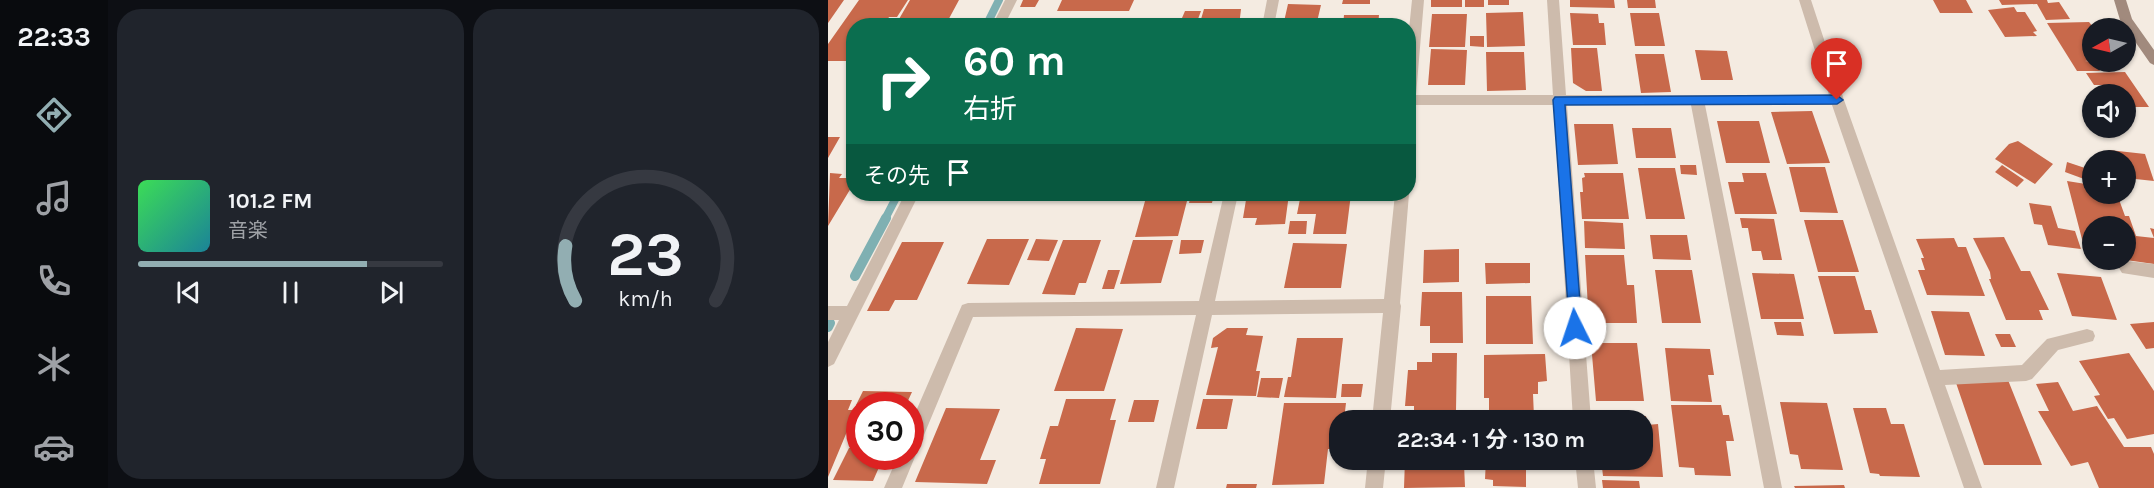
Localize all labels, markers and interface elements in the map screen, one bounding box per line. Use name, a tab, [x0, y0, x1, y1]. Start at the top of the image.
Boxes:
north arrow	[2082, 18, 2136, 72]
map controls	[2082, 18, 2136, 270]
text: 22:33	[17, 21, 91, 53]
text: 60 m	[963, 36, 1066, 86]
pin	[1811, 38, 1862, 100]
icon: right	[864, 42, 942, 120]
icon: arrive	[1820, 47, 1853, 80]
button: sound	[2082, 84, 2136, 138]
text: 右折	[963, 93, 1017, 125]
icon: directions	[33, 94, 75, 136]
button: +	[2082, 150, 2136, 204]
icon: arrive	[942, 156, 975, 189]
text: その先	[864, 163, 930, 189]
icon: music	[33, 177, 75, 219]
text: 101.2 FM	[228, 188, 312, 214]
button: −	[2082, 216, 2136, 270]
text: 23	[607, 218, 684, 291]
text: 音楽	[228, 219, 268, 242]
icon: phone	[33, 260, 75, 302]
icon: previous	[172, 276, 205, 309]
icon: pause	[274, 276, 307, 309]
icon: next	[375, 276, 408, 309]
text: km/h	[619, 286, 673, 311]
position arrow	[1543, 296, 1607, 360]
icon: climate	[33, 343, 75, 385]
speed limit sign: 30	[846, 392, 924, 470]
icon: car	[33, 426, 75, 468]
text: 22:34 · 1 分 · 130 m	[1397, 427, 1585, 453]

